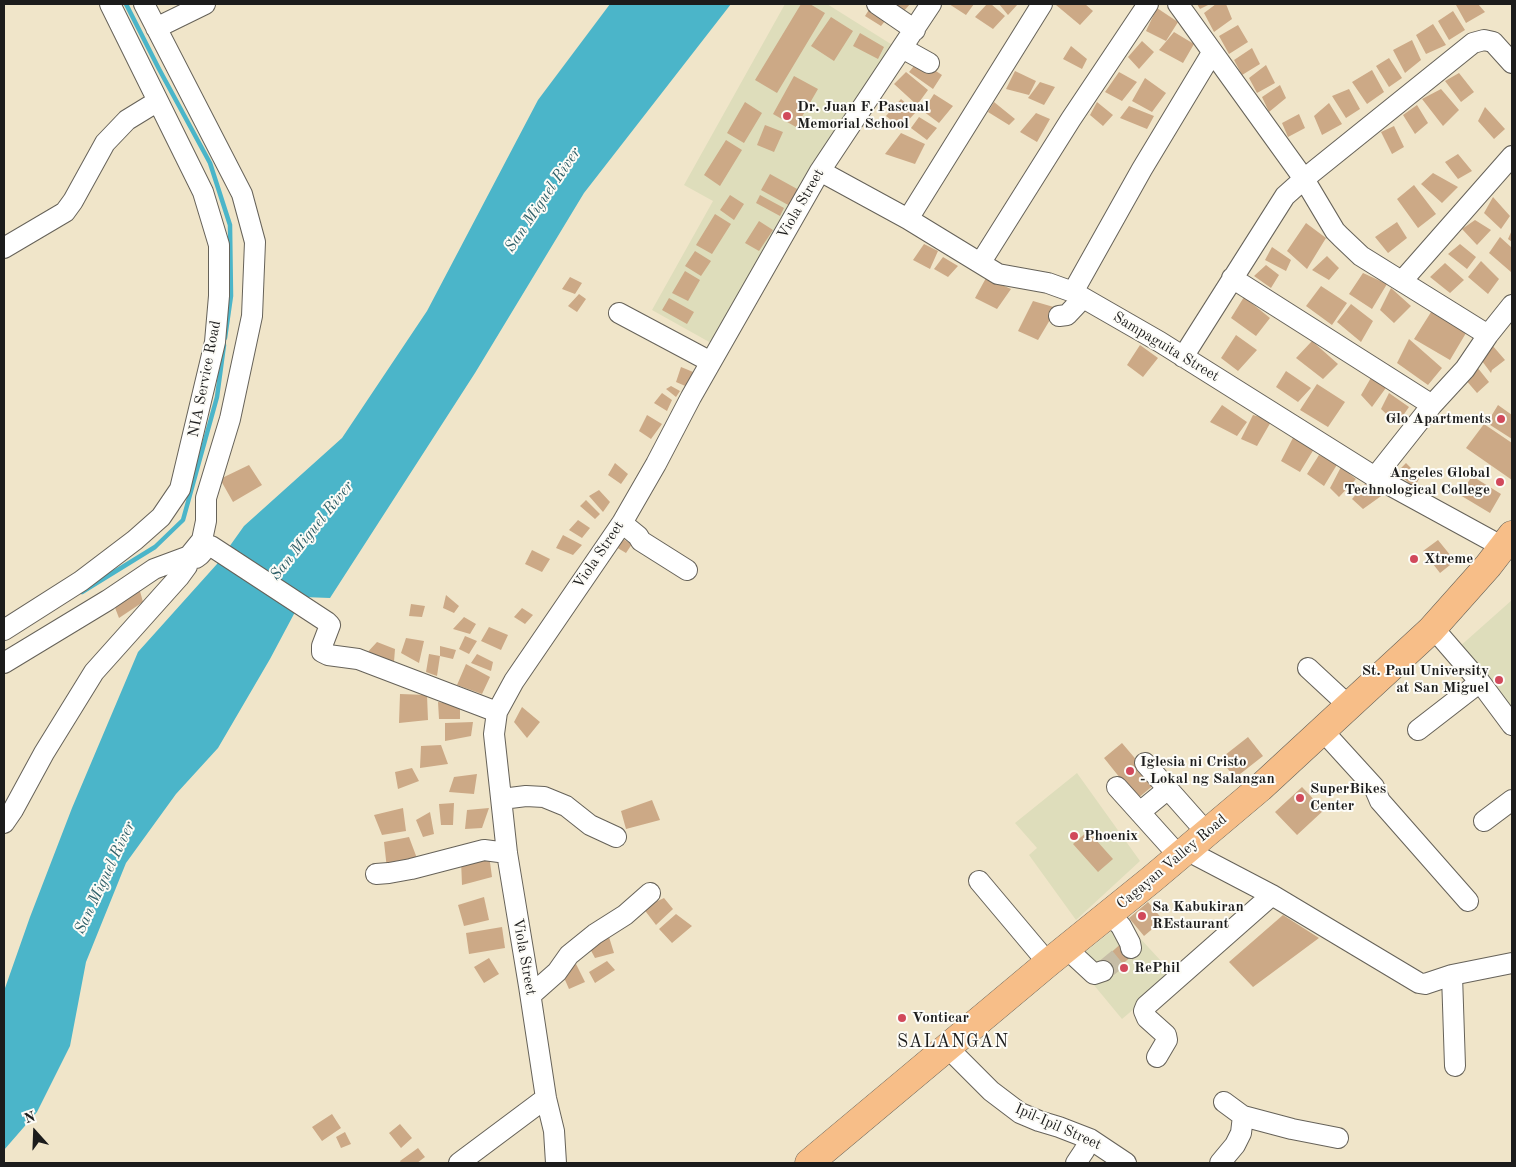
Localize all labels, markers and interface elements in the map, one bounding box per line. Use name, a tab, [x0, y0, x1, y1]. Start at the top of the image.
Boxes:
place label: Dr. Juan F. Pascual Memorial School	[797, 98, 929, 133]
marker: Dr. Juan F. Pascual Memorial School	[781, 110, 793, 122]
water label: San Miguel River	[501, 144, 585, 256]
street label: Viola Street	[774, 166, 828, 242]
street label: Sampaguita Street	[1110, 308, 1222, 386]
street label: NIA Service Road	[185, 319, 225, 439]
place label: Glo Apartments	[1385, 410, 1491, 428]
marker: Glo Apartments	[1495, 413, 1507, 425]
place label: Angeles Global Technological College	[1344, 464, 1490, 499]
marker: Angeles Global Technological College	[1494, 476, 1506, 488]
water label: San Miguel River	[266, 477, 358, 585]
street label: Viola Street	[570, 518, 628, 592]
place label: Xtreme	[1424, 550, 1473, 568]
marker: Xtreme	[1408, 553, 1420, 565]
place label: St. Paul University at San Miguel	[1362, 662, 1489, 697]
marker: St. Paul University at San Miguel	[1493, 674, 1505, 686]
place label: Iglesia ni Cristo - Lokal ng Salangan	[1140, 753, 1275, 788]
marker: Iglesia ni Cristo - Lokal ng Salangan	[1124, 765, 1136, 777]
place label: SuperBikes Center	[1310, 780, 1386, 815]
marker: SuperBikes Center	[1294, 792, 1306, 804]
street label: Cagayan Valley Road	[1113, 811, 1231, 913]
water label: San Miguel River	[70, 819, 140, 937]
place label: Phoenix	[1084, 827, 1138, 845]
marker: Phoenix	[1068, 830, 1080, 842]
place label: Sa Kabukiran REstaurant	[1152, 898, 1244, 933]
marker: Sa Kabukiran REstaurant	[1136, 910, 1148, 922]
street label: Viola Street	[508, 917, 540, 997]
place label: RePhil	[1134, 959, 1180, 977]
marker: RePhil	[1118, 962, 1130, 974]
place label: Vonticar	[912, 1009, 969, 1027]
marker: Vonticar	[896, 1012, 908, 1024]
district label: SALANGAN	[896, 1031, 1010, 1053]
street label: Ipil-Ipil Street	[1012, 1100, 1104, 1154]
north arrow	[10, 1107, 60, 1157]
text: N	[22, 1109, 37, 1126]

